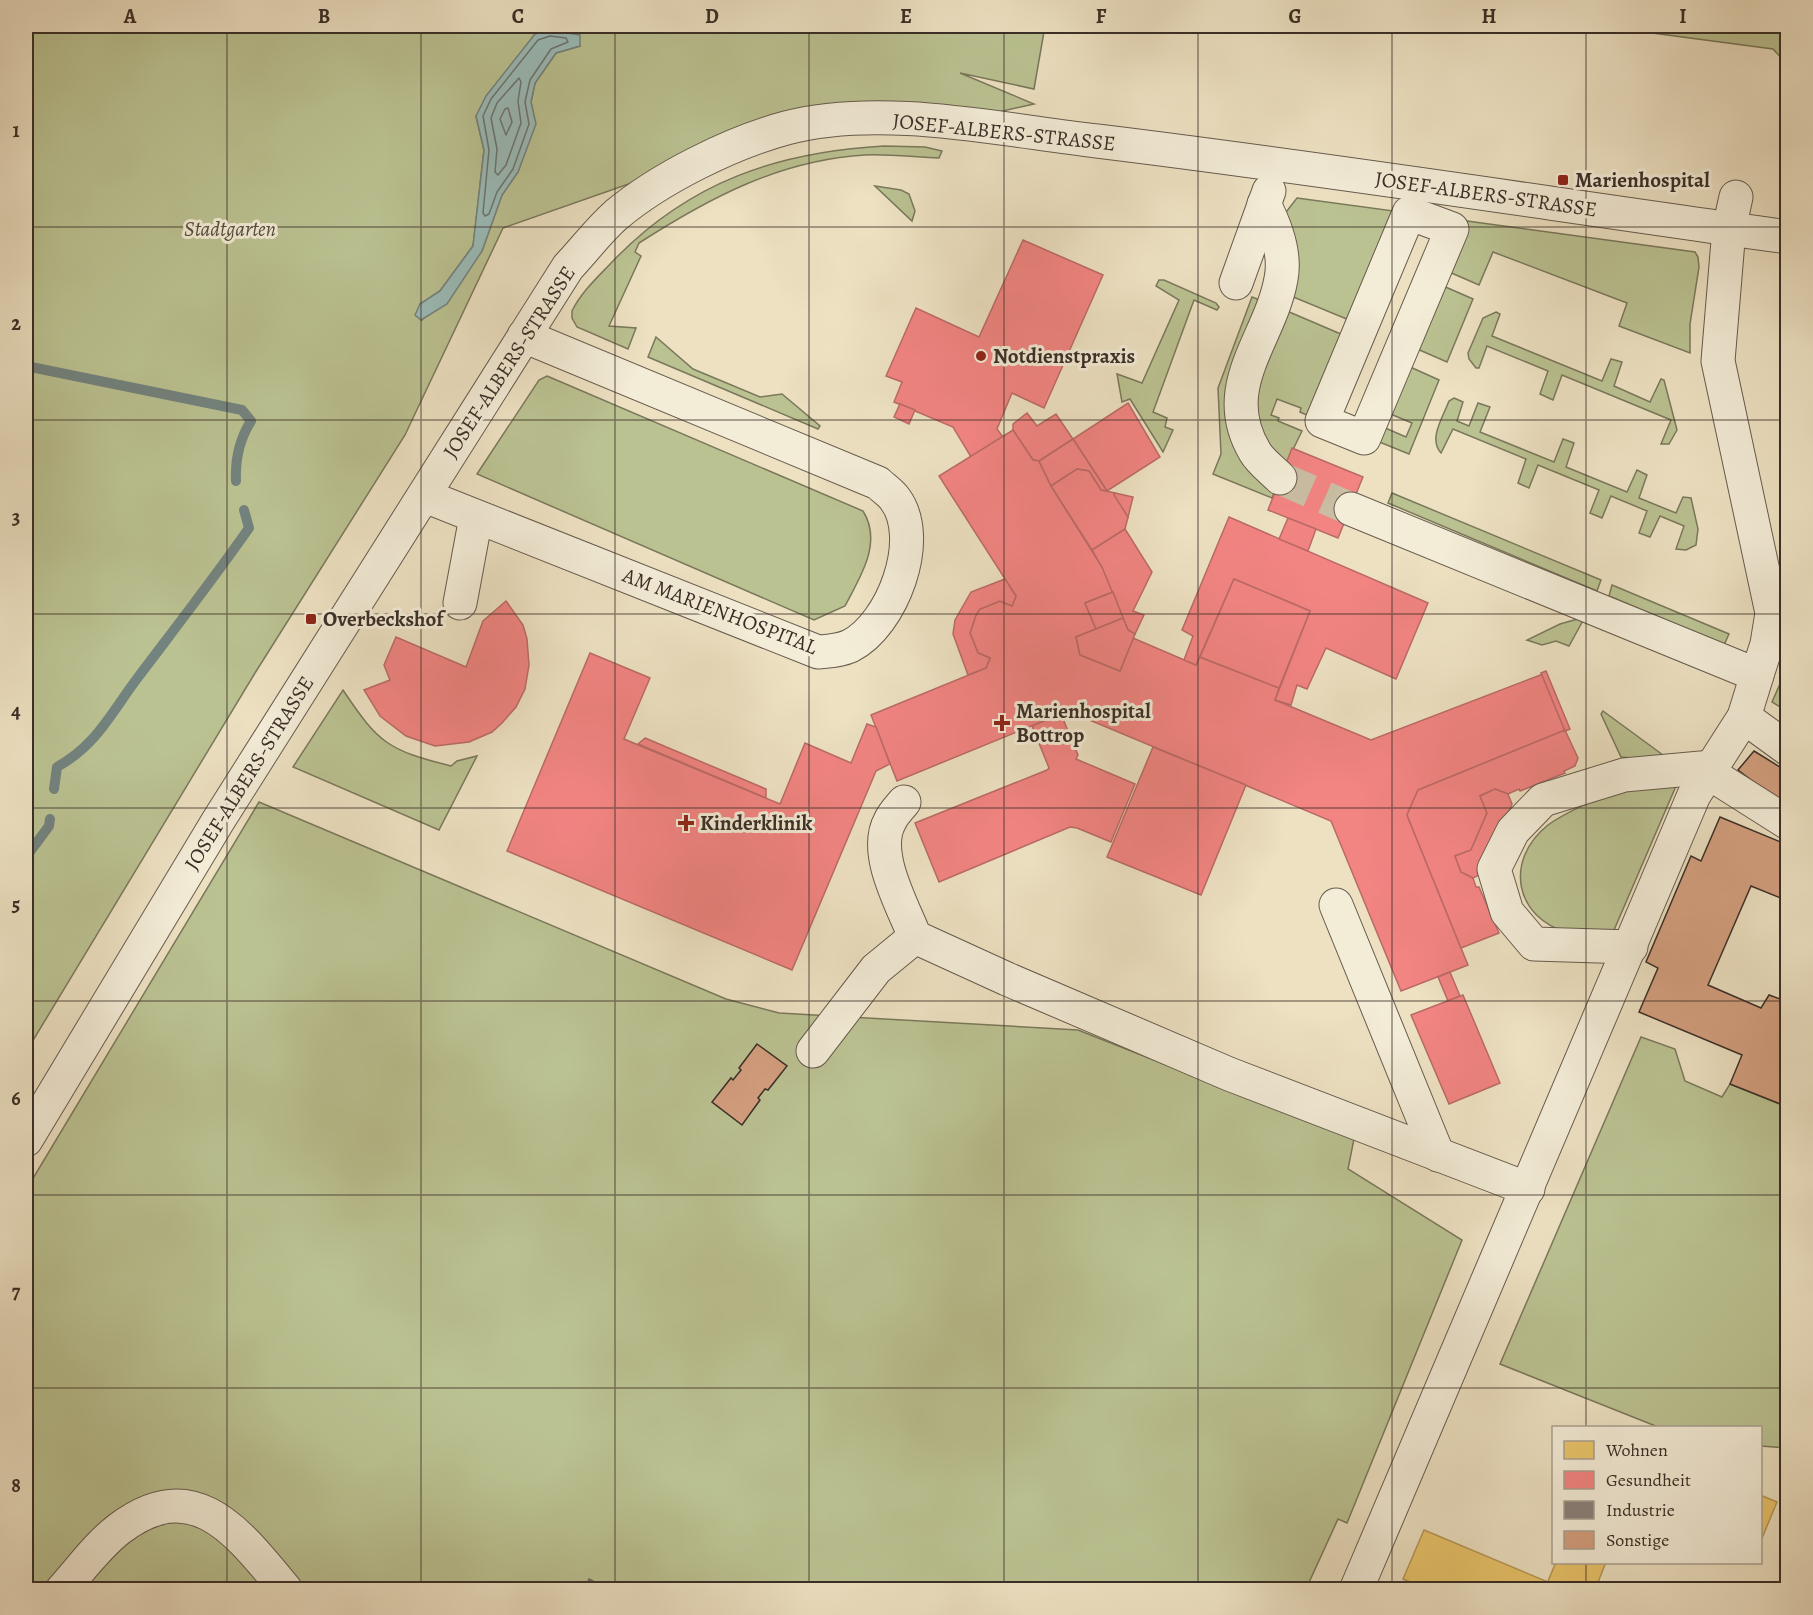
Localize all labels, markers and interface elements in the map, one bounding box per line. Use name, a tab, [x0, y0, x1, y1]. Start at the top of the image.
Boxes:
text: A	[123, 3, 137, 30]
text: B	[318, 3, 330, 30]
text: C	[512, 3, 524, 30]
text: D	[705, 3, 719, 30]
text: E	[900, 3, 912, 30]
text: F	[1096, 3, 1107, 30]
text: G	[1288, 3, 1302, 30]
text: H	[1482, 3, 1497, 30]
text: I	[1679, 3, 1687, 30]
street label: JOSEF-ALBERS-STRASSE	[891, 106, 1117, 158]
text: 1	[12, 117, 20, 144]
street label: JOSEF-ALBERS-STRASSE	[1373, 165, 1599, 223]
place label: Marienhospital	[1575, 166, 1710, 194]
marker: Marienhospital	[1556, 173, 1570, 187]
park label: Stadtgarten	[184, 215, 276, 243]
street label: JOSEF-ALBERS-STRASSE	[436, 260, 582, 464]
text: 2	[11, 310, 21, 337]
place label: Notdienstpraxis	[993, 342, 1135, 370]
marker: Notdienstpraxis	[974, 349, 988, 363]
text: 3	[12, 504, 20, 531]
street label: AM MARIENHOSPITAL	[618, 561, 822, 661]
place label: Overbeckshof	[323, 605, 446, 633]
marker: Overbeckshof	[304, 612, 318, 626]
street label: JOSEF-ALBERS-STRASSE	[178, 671, 320, 875]
place label: Marienhospital Bottrop	[1016, 697, 1151, 749]
text: 4	[11, 698, 21, 725]
marker: Marienhospital Bottrop	[993, 714, 1011, 732]
place label: Kinderklinik	[700, 809, 813, 837]
marker: Kinderklinik	[677, 814, 695, 832]
text: 5	[12, 891, 20, 918]
text: 6	[11, 1085, 21, 1112]
text: 7	[12, 1278, 21, 1305]
legend	[1552, 1426, 1762, 1564]
text: Wohnen	[1605, 1438, 1668, 1462]
text: Gesundheit	[1606, 1468, 1691, 1492]
text: 8	[11, 1472, 21, 1499]
text: Industrie	[1606, 1498, 1675, 1522]
text: Sonstige	[1606, 1528, 1669, 1552]

